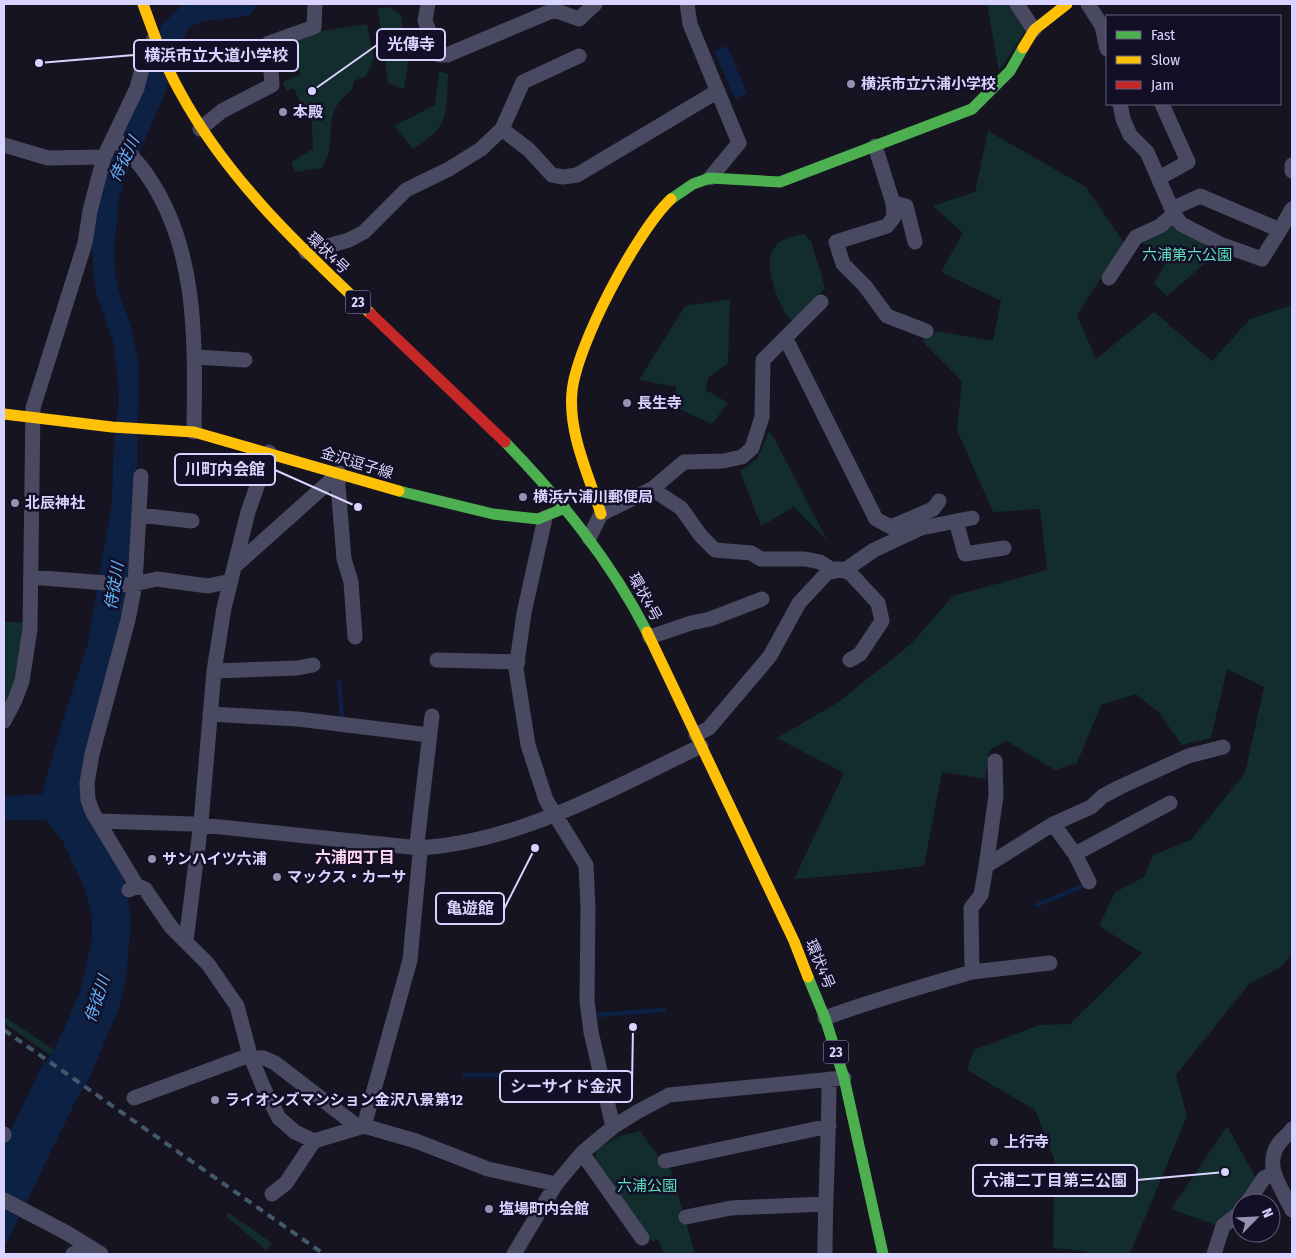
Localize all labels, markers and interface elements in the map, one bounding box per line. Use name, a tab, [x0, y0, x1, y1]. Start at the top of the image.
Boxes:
legend	[1106, 15, 1281, 105]
text: Fast	[1151, 26, 1175, 44]
callout: 光傳寺	[377, 29, 445, 60]
text: 光傳寺	[387, 35, 435, 54]
callout: 横浜市立大道小学校	[134, 40, 298, 71]
text: 横浜市立大道小学校	[144, 46, 288, 65]
text: Slow	[1151, 51, 1180, 69]
place label: 横浜市立六浦小学校	[861, 75, 996, 93]
text: Jam	[1151, 76, 1174, 94]
marker: 横浜市立六浦小学校	[845, 78, 857, 90]
place label: 本殿	[293, 103, 323, 121]
marker: 本殿	[277, 106, 289, 118]
water label: 侍従川	[105, 131, 144, 185]
street label: 環状4号	[303, 228, 353, 278]
park label: 六浦第六公園	[1142, 246, 1232, 264]
road number: 23	[346, 290, 370, 314]
place label: 長生寺	[637, 394, 682, 412]
marker: 長生寺	[621, 397, 633, 409]
street label: 金沢逗子線	[318, 443, 396, 483]
callout: 川町内会館	[175, 454, 275, 485]
text: 川町内会館	[185, 460, 265, 479]
place label: 横浜六浦川郵便局	[533, 488, 653, 506]
marker: 横浜六浦川郵便局	[517, 491, 529, 503]
place label: 北辰神社	[25, 494, 85, 512]
marker: 北辰神社	[9, 497, 21, 509]
water label: 侍従川	[101, 559, 127, 611]
street label: 環状4号	[624, 570, 666, 624]
district label: 六浦四丁目	[315, 848, 395, 867]
place label: サンハイツ六浦	[162, 850, 267, 868]
marker: サンハイツ六浦	[146, 853, 158, 865]
place label: マックス・カーサ	[287, 868, 406, 886]
marker: マックス・カーサ	[271, 871, 283, 883]
callout: 亀遊館	[436, 893, 504, 924]
text: 亀遊館	[446, 899, 494, 918]
street label: 環状4号	[802, 936, 838, 992]
water label: 侍従川	[81, 971, 114, 1025]
road number: 23	[824, 1040, 848, 1064]
callout: シーサイド金沢	[500, 1071, 632, 1102]
text: シーサイド金沢	[510, 1077, 622, 1096]
place label: ライオンズマンション金沢八景第12	[225, 1091, 463, 1109]
marker: ライオンズマンション金沢八景第12	[209, 1094, 221, 1106]
place label: 上行寺	[1004, 1133, 1049, 1151]
marker: 上行寺	[988, 1136, 1000, 1148]
callout: 六浦二丁目第三公園	[973, 1165, 1137, 1196]
text: 六浦二丁目第三公園	[983, 1171, 1127, 1190]
park label: 六浦公園	[617, 1177, 677, 1195]
north arrow	[1231, 1193, 1281, 1243]
place label: 塩場町内会館	[499, 1200, 589, 1218]
marker: 塩場町内会館	[483, 1203, 495, 1215]
text: N	[1258, 1206, 1277, 1220]

